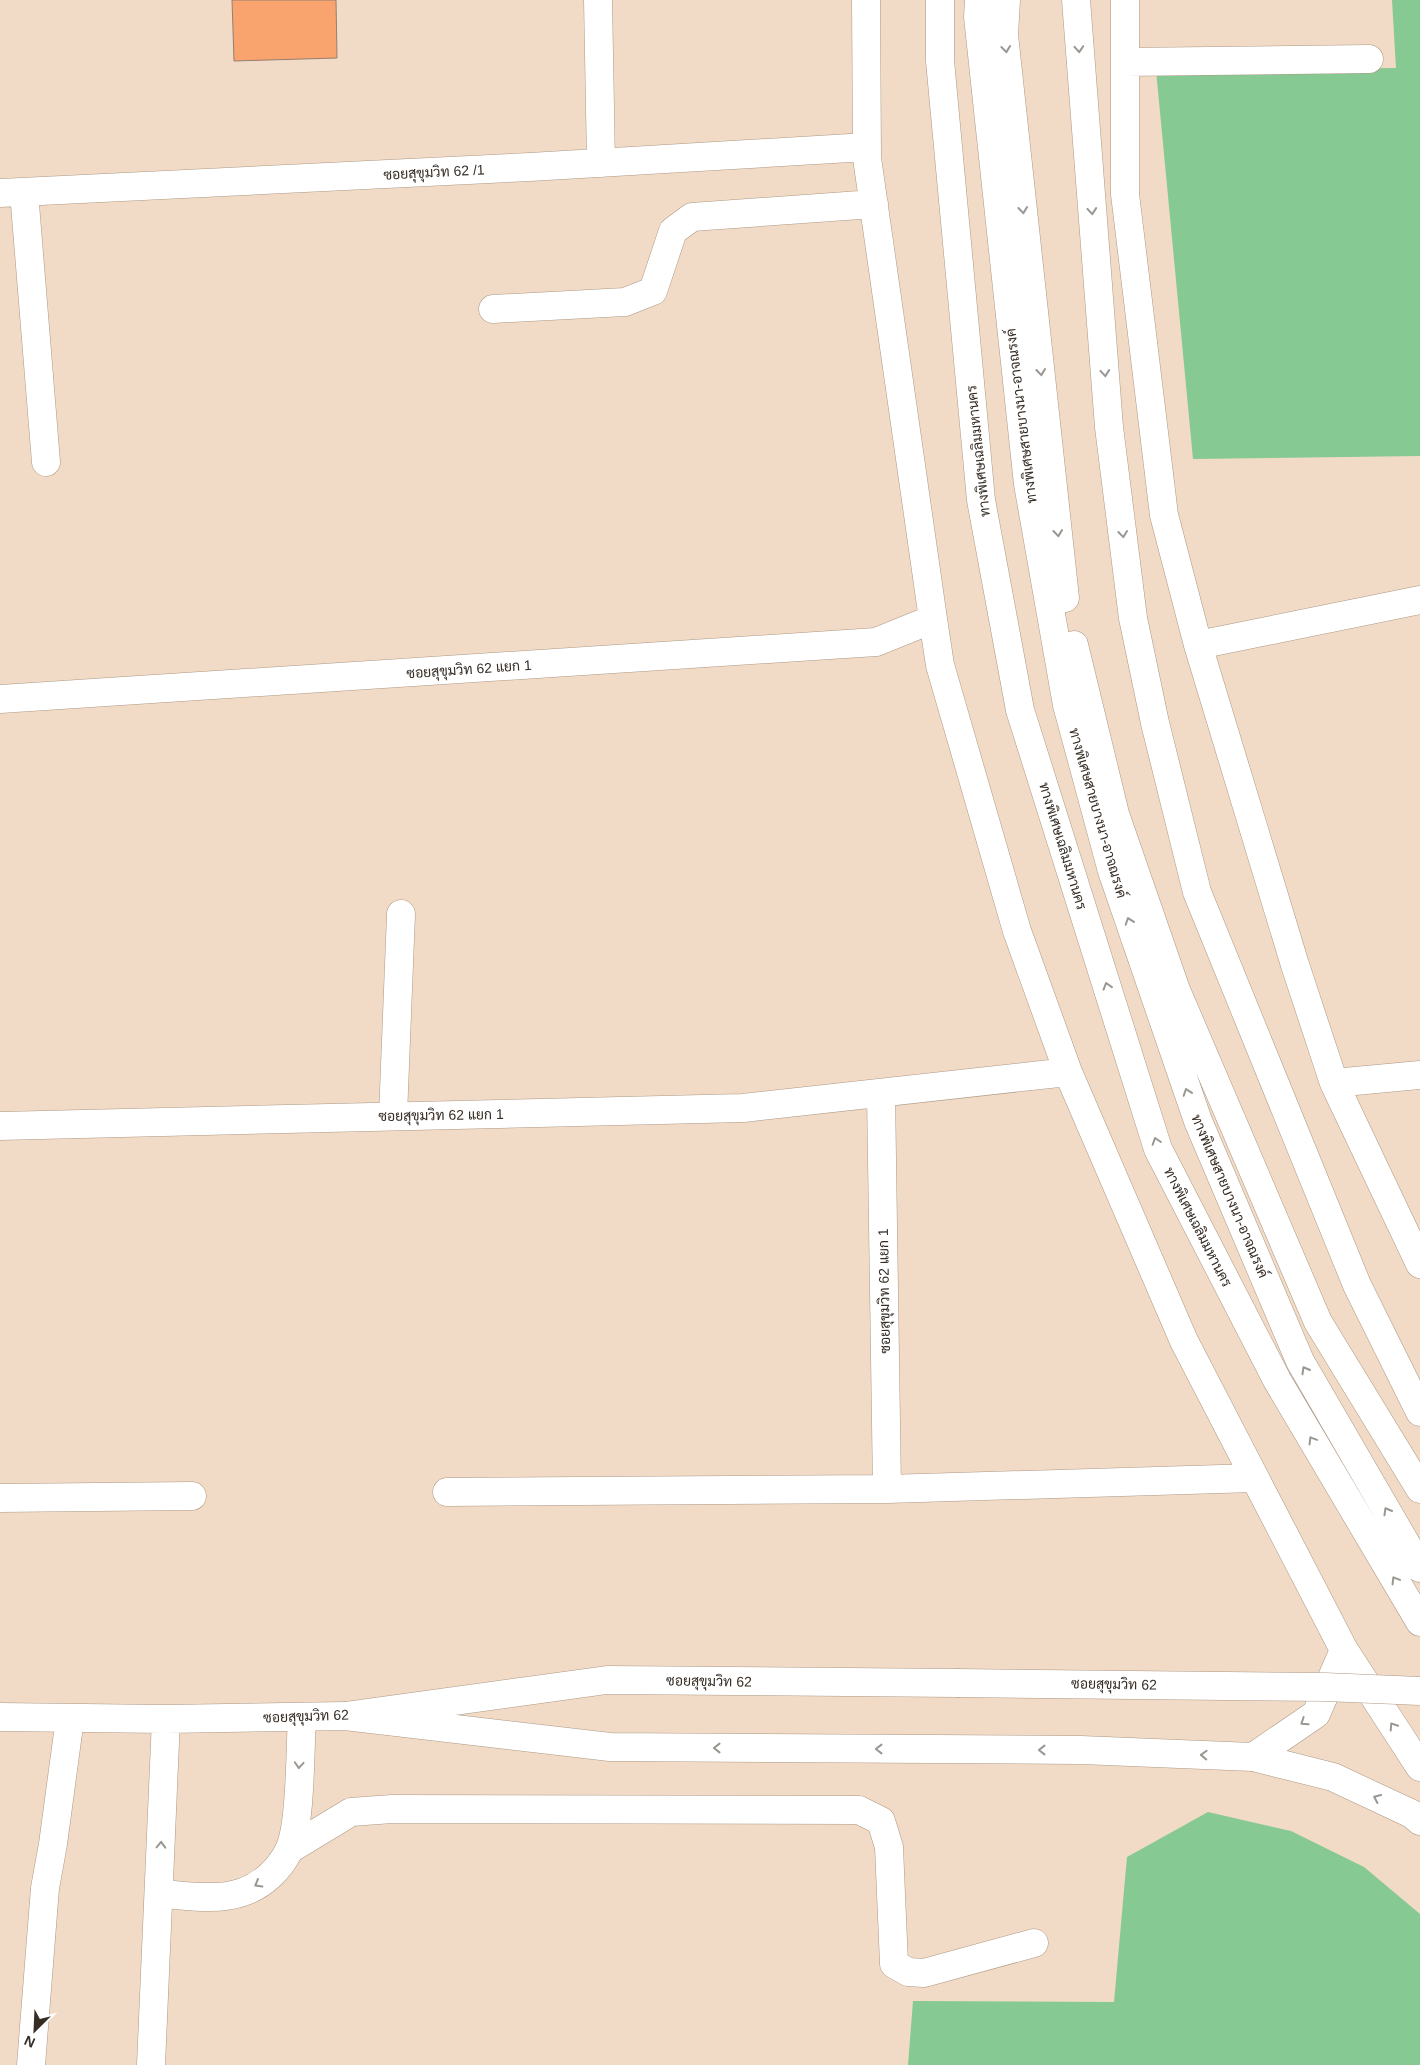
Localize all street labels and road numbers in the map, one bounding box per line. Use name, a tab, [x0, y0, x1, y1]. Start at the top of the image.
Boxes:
street label: ซอยสุขุมวิท 62 /1	[383, 161, 485, 185]
street label: ทางพิเศษสายบางนา-อาจณรงค์	[1001, 328, 1040, 505]
street label: ทางพิเศษเฉลิมมหานคร	[963, 384, 993, 518]
street label: ซอยสุขุมวิท 62 แยก 1	[406, 657, 532, 683]
street label: ทางพิเศษสายบางนา-อาจณรงค์	[1066, 726, 1131, 900]
street label: ทางพิเศษเฉลิมมหานคร	[1036, 780, 1090, 912]
street label: ซอยสุขุมวิท 62 แยก 1	[378, 1106, 504, 1126]
street label: ทางพิเศษสายบางนา-อาจณรงค์	[1188, 1111, 1273, 1280]
street label: ทางพิเศษเฉลิมมหานคร	[1161, 1164, 1235, 1290]
street label: ซอยสุขุมวิท 62 แยก 1	[875, 1228, 895, 1354]
street label: ซอยสุขุมวิท 62	[666, 1672, 752, 1692]
street label: ซอยสุขุมวิท 62	[1071, 1675, 1157, 1695]
street label: ซอยสุขุมวิท 62	[263, 1707, 349, 1727]

